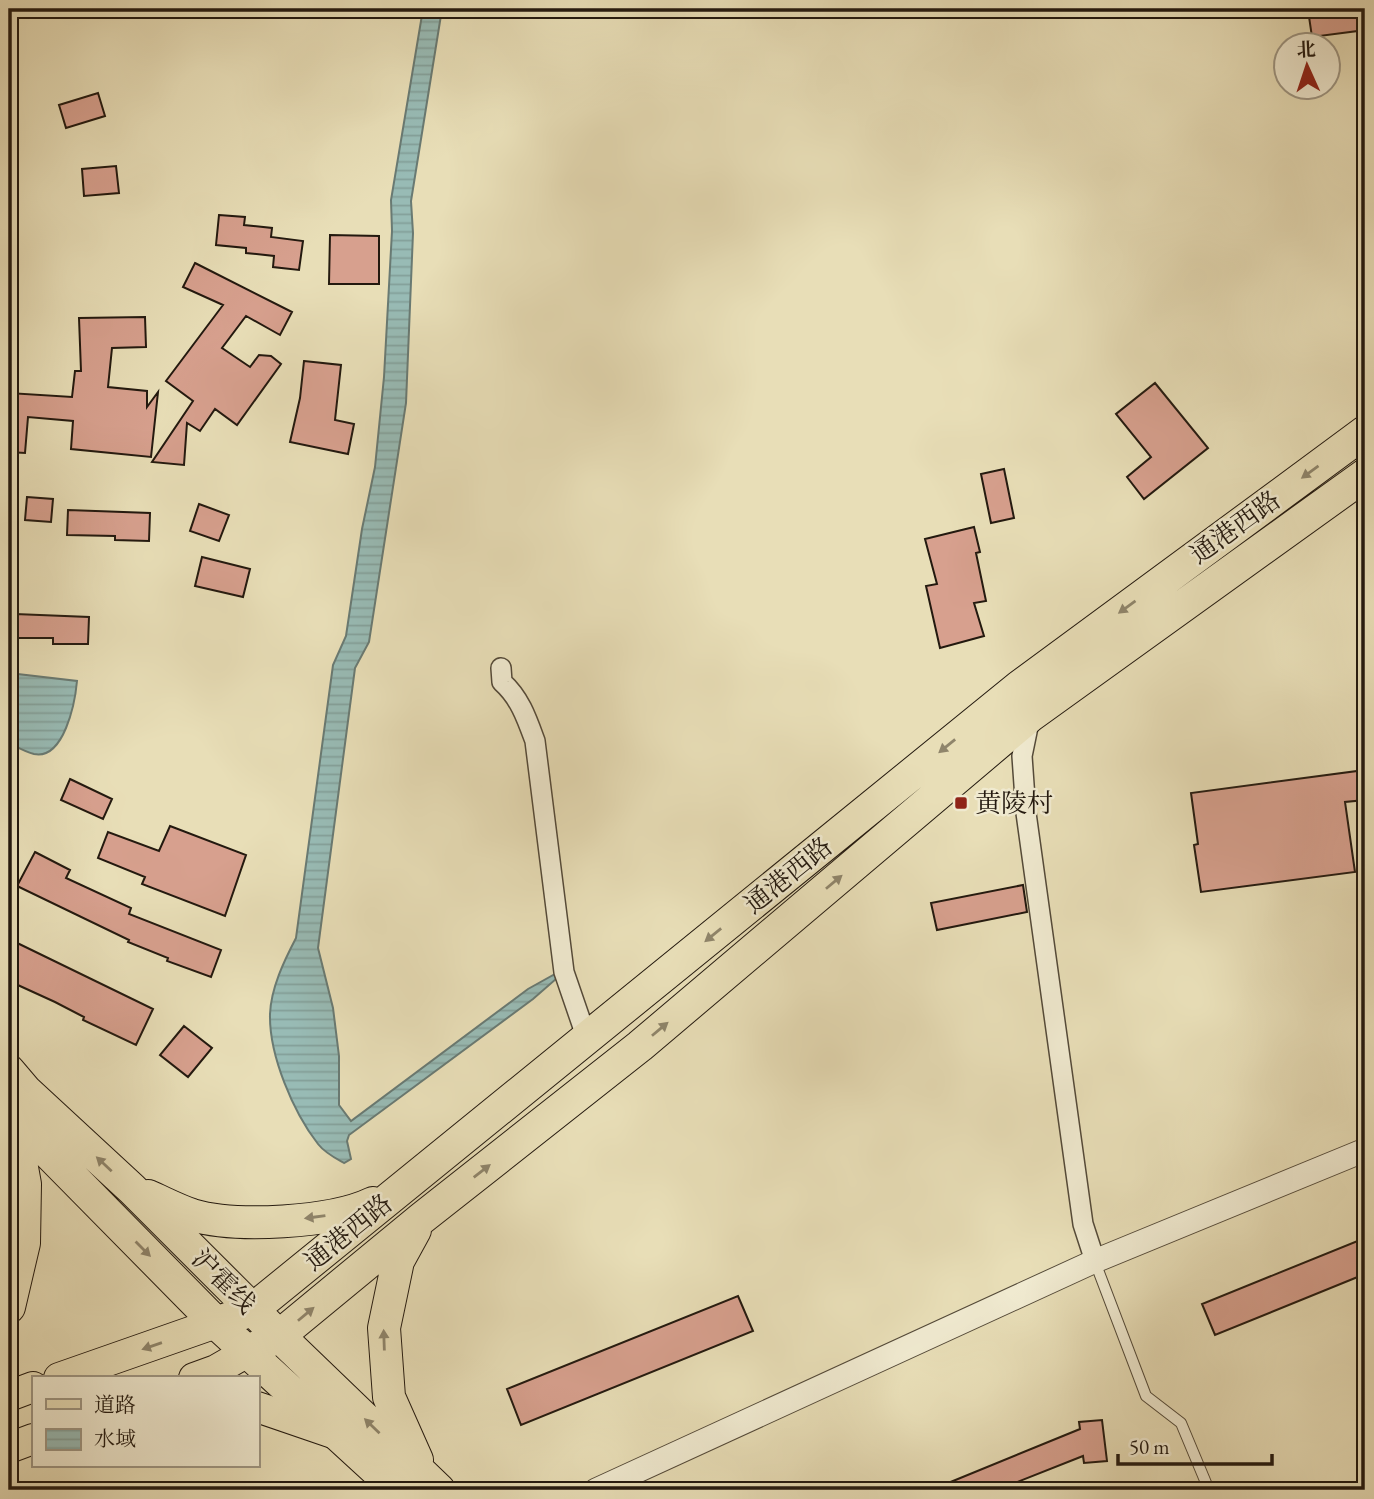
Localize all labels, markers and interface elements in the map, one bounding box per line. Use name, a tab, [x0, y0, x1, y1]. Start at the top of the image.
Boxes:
north arrow	[1272, 32, 1342, 102]
text: 北	[1296, 37, 1316, 63]
one-way arrow	[1301, 465, 1319, 479]
street label: 通港西路	[1183, 483, 1287, 571]
one-way arrow	[1118, 600, 1136, 614]
one-way arrow	[938, 738, 956, 753]
place label: 黄陵村	[975, 786, 1053, 820]
marker: 黄陵村	[953, 795, 969, 811]
street label: 通港西路	[737, 829, 839, 921]
one-way arrow	[825, 875, 842, 890]
one-way arrow	[704, 928, 722, 943]
one-way arrow	[652, 1022, 669, 1037]
one-way arrow	[96, 1156, 113, 1172]
one-way arrow	[474, 1164, 491, 1179]
street label: 通港西路	[297, 1186, 399, 1278]
one-way arrow	[304, 1212, 326, 1223]
one-way arrow	[135, 1241, 151, 1257]
street label: 沪霍线	[184, 1241, 264, 1321]
one-way arrow	[296, 1307, 314, 1322]
one-way arrow	[379, 1329, 390, 1351]
one-way arrow	[141, 1341, 162, 1352]
legend	[32, 1376, 259, 1468]
text: 道路	[94, 1391, 136, 1418]
one-way arrow	[364, 1418, 381, 1434]
scale bar	[1118, 1422, 1272, 1466]
text: 水域	[94, 1425, 136, 1452]
text: 50 m	[1129, 1433, 1170, 1460]

